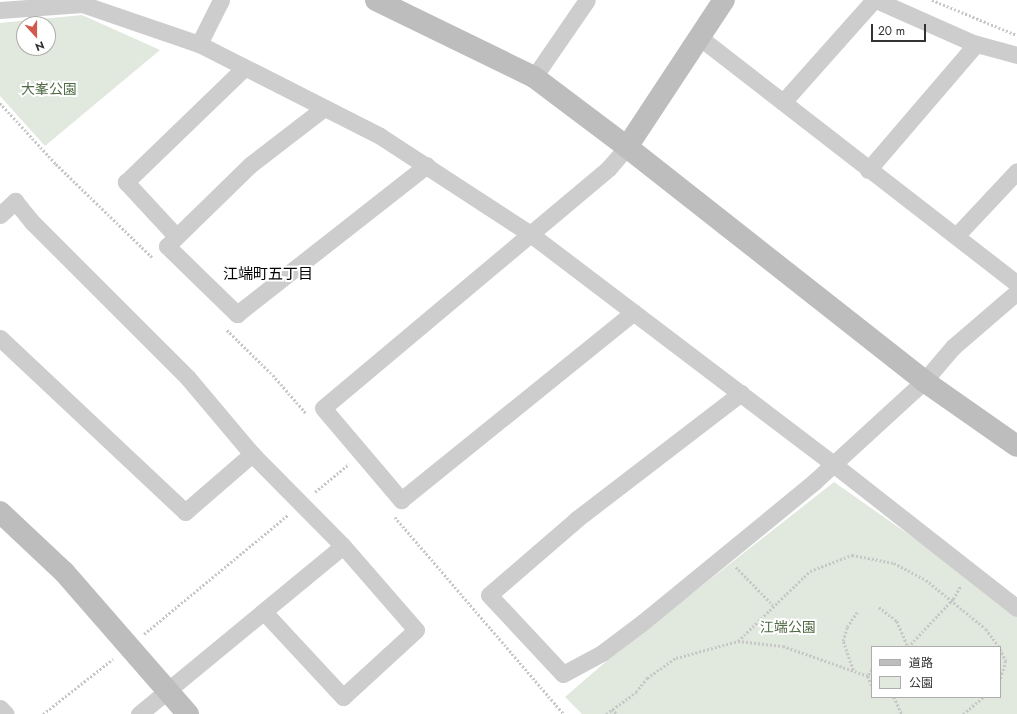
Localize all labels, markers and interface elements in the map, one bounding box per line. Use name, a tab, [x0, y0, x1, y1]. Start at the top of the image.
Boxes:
north arrow	[16, 16, 56, 56]
scale bar	[873, 16, 928, 42]
text: 20 m	[878, 22, 905, 40]
text: N	[33, 37, 47, 55]
park label: 大峯公園	[21, 81, 77, 97]
district label: 江端町五丁目	[223, 266, 313, 284]
park label: 江端公園	[760, 619, 816, 635]
legend	[871, 646, 1001, 698]
text: 道路	[909, 654, 933, 672]
text: 公園	[909, 674, 933, 692]

